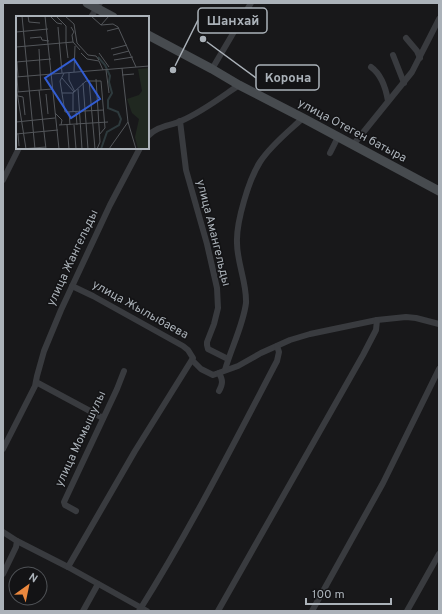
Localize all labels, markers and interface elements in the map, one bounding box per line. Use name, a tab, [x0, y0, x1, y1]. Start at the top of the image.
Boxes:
callout: Шанхай	[198, 8, 267, 33]
text: Шанхай	[207, 14, 259, 30]
inset map	[16, 16, 149, 149]
callout: Корона	[256, 65, 319, 90]
text: Корона	[265, 71, 311, 87]
street label: улица Отеген батыра	[295, 95, 409, 167]
street label: улица Амангельды	[192, 178, 234, 288]
street label: улица Жангельды	[44, 207, 102, 309]
street label: улица Жылыбаева	[89, 277, 191, 343]
street label: улица Момышулы	[52, 388, 110, 490]
north arrow	[8, 566, 48, 606]
text: N	[26, 570, 40, 586]
scale bar	[306, 580, 391, 606]
text: 100 m	[312, 587, 345, 603]

